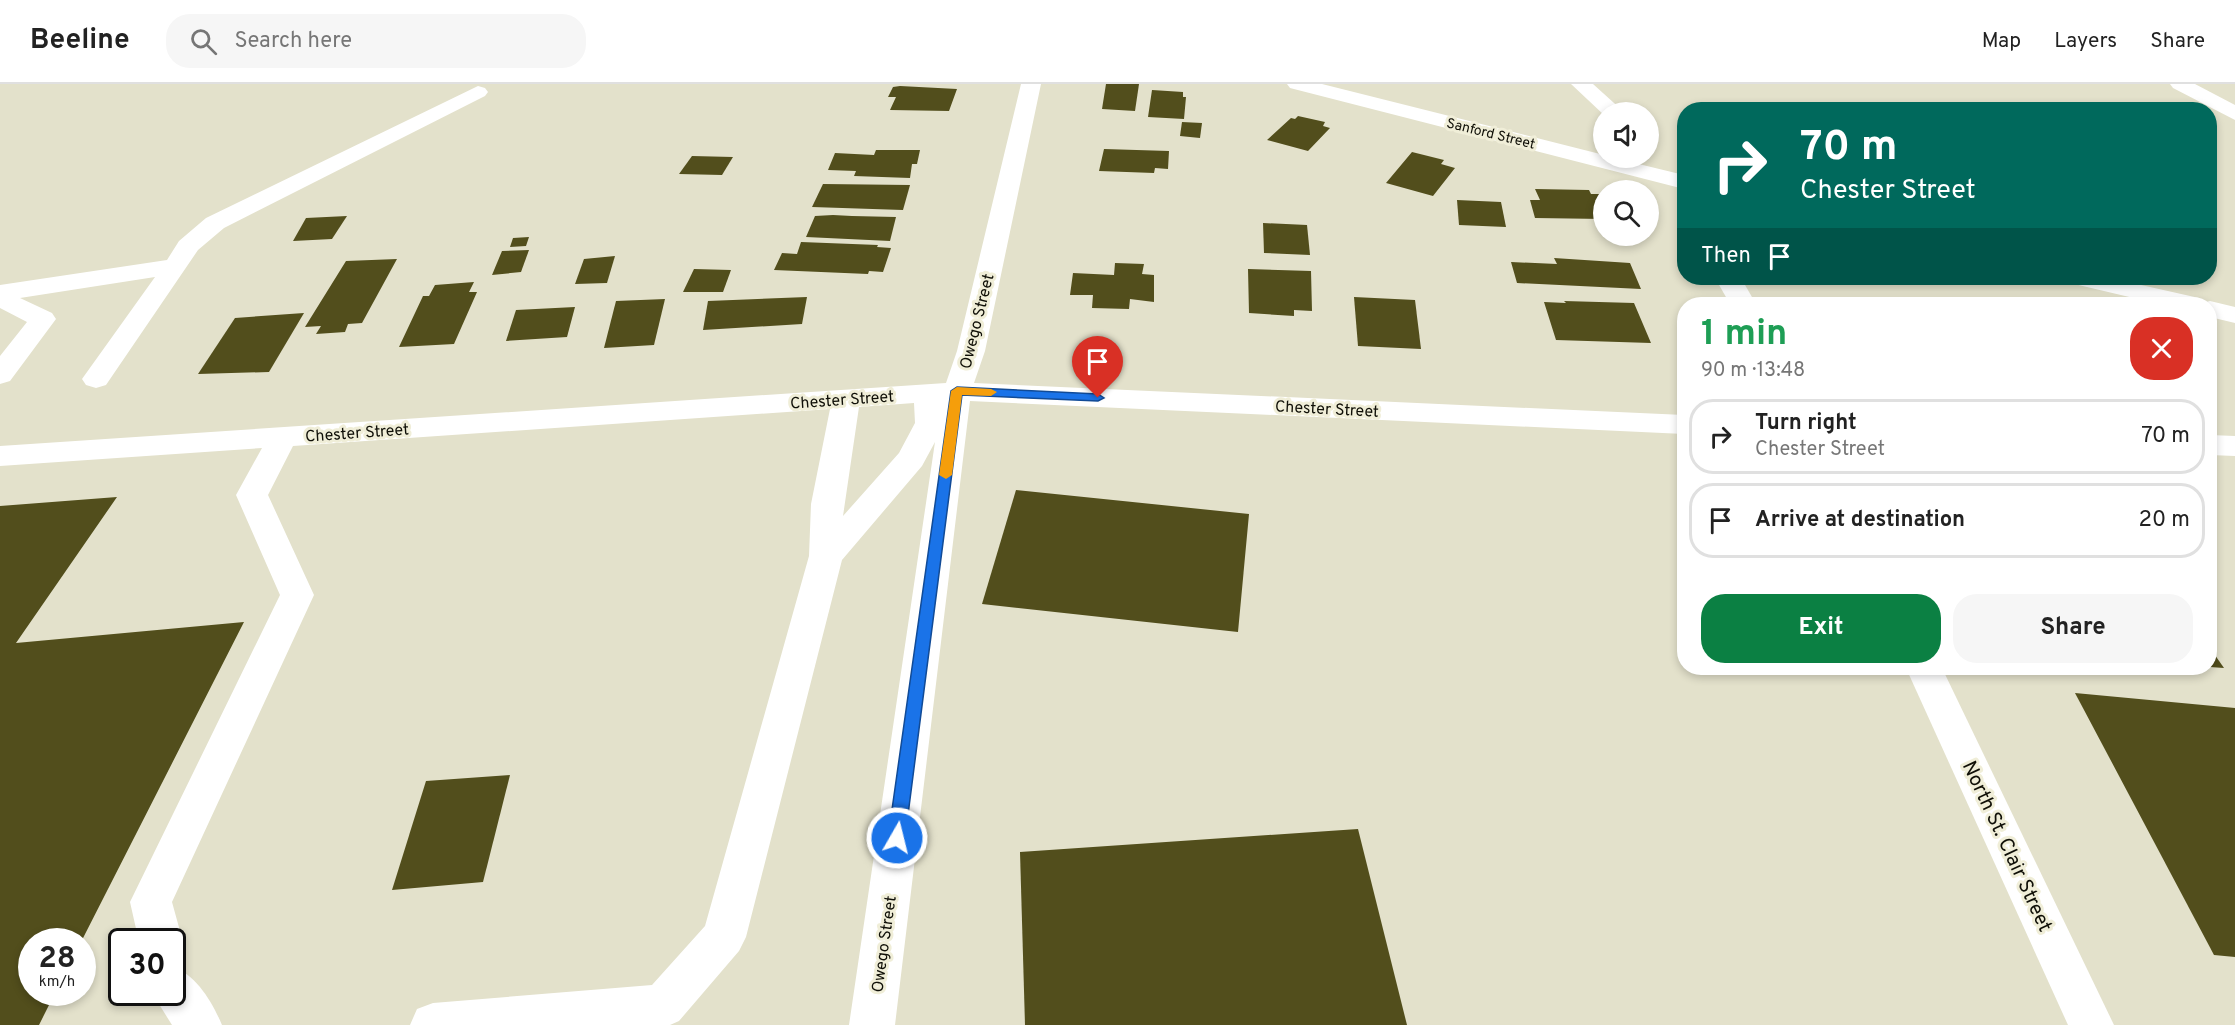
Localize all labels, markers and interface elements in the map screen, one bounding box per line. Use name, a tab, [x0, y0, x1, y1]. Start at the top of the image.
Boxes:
search box	[166, 14, 586, 68]
text: Beeline	[30, 23, 130, 59]
icon: search	[187, 25, 220, 58]
text: Search here	[235, 28, 352, 55]
text: Map	[1982, 28, 2021, 55]
text: Layers	[2054, 28, 2117, 55]
text: Share	[2150, 28, 2205, 55]
map controls	[1593, 102, 1659, 246]
button: sound	[1593, 102, 1659, 168]
street label: Sanford Street	[1445, 115, 1537, 154]
text: 70 m	[1800, 122, 1898, 175]
icon: right	[1701, 126, 1779, 204]
text: Chester Street	[1800, 174, 1976, 208]
button: search	[1593, 180, 1659, 246]
icon: arrive	[1763, 240, 1796, 273]
text: Then	[1701, 243, 1751, 270]
street label: Owego Street	[956, 272, 999, 371]
text: 1 min	[1701, 312, 1787, 358]
button: close	[2130, 317, 2193, 380]
pin	[1072, 336, 1123, 398]
icon: arrive	[1081, 345, 1114, 378]
text: 90 m · 13:48	[1701, 358, 1805, 384]
street label: Chester Street	[790, 387, 895, 415]
street label: Chester Street	[1274, 397, 1379, 423]
text: Turn right	[1755, 410, 1857, 437]
street label: Chester Street	[305, 420, 410, 448]
icon: right	[1704, 420, 1737, 453]
text: 70 m	[2141, 423, 2190, 450]
text: Chester Street	[1755, 437, 1885, 463]
icon: arrive	[1704, 504, 1737, 537]
text: Arrive at destination	[1755, 507, 1965, 534]
text: 20 m	[2139, 507, 2190, 534]
button: Exit	[1701, 594, 1941, 663]
button: Share	[1953, 594, 2193, 663]
street label: North St. Clair Street	[1955, 757, 2057, 937]
position arrow	[865, 806, 929, 870]
street label: Owego Street	[868, 895, 902, 994]
speed limit sign: 30	[108, 928, 186, 1006]
text: 28	[38, 941, 76, 978]
text: km/h	[39, 973, 75, 992]

